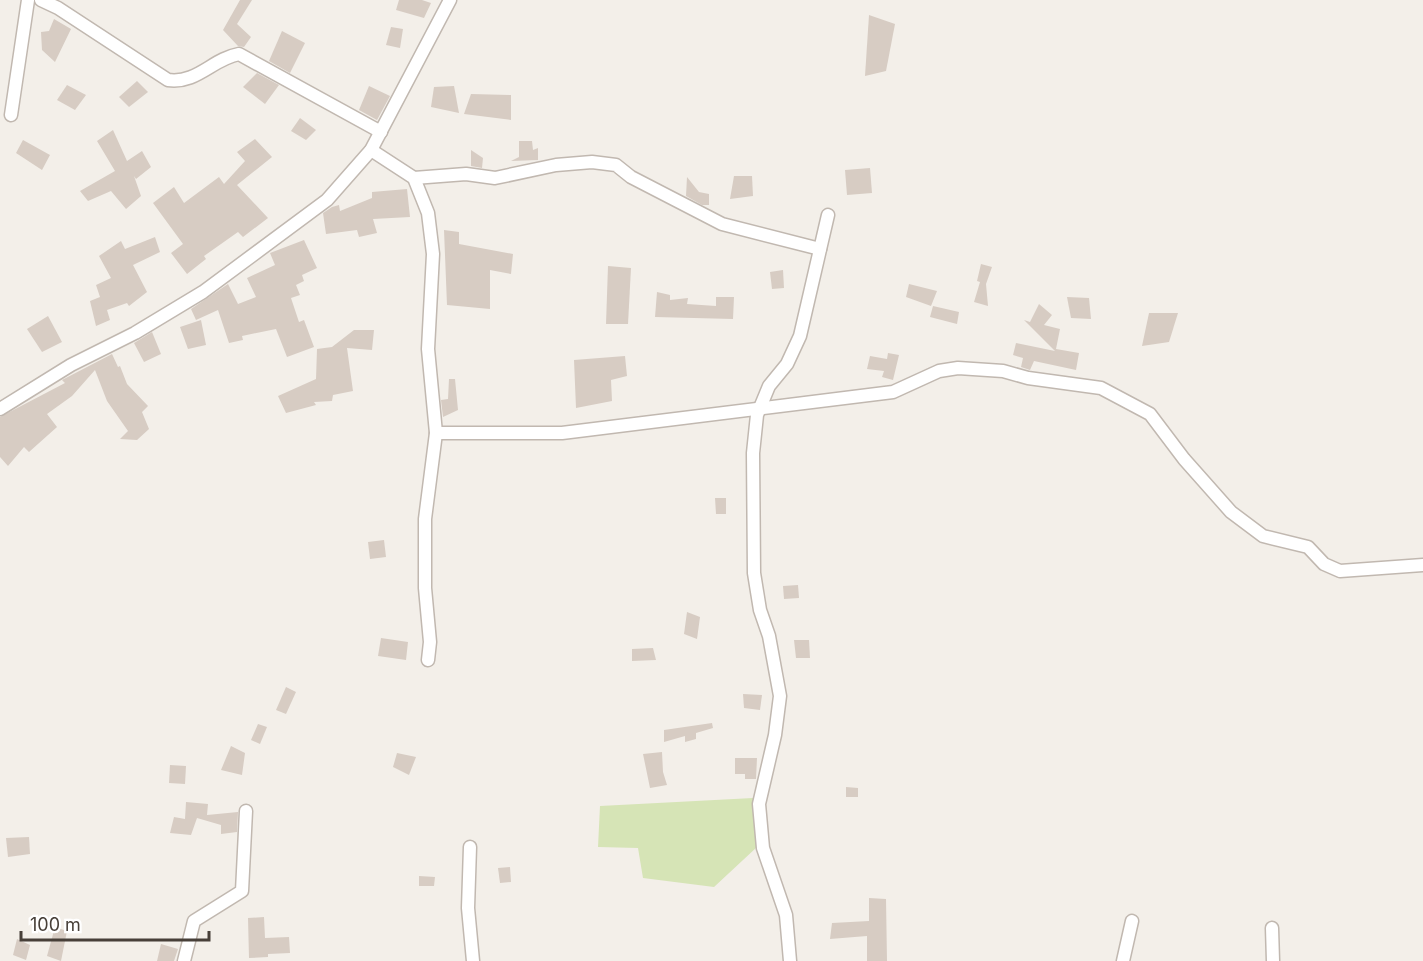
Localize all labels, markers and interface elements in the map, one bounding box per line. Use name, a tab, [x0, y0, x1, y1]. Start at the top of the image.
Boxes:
scale bar	[21, 904, 208, 942]
text: 100 m	[30, 914, 81, 935]

